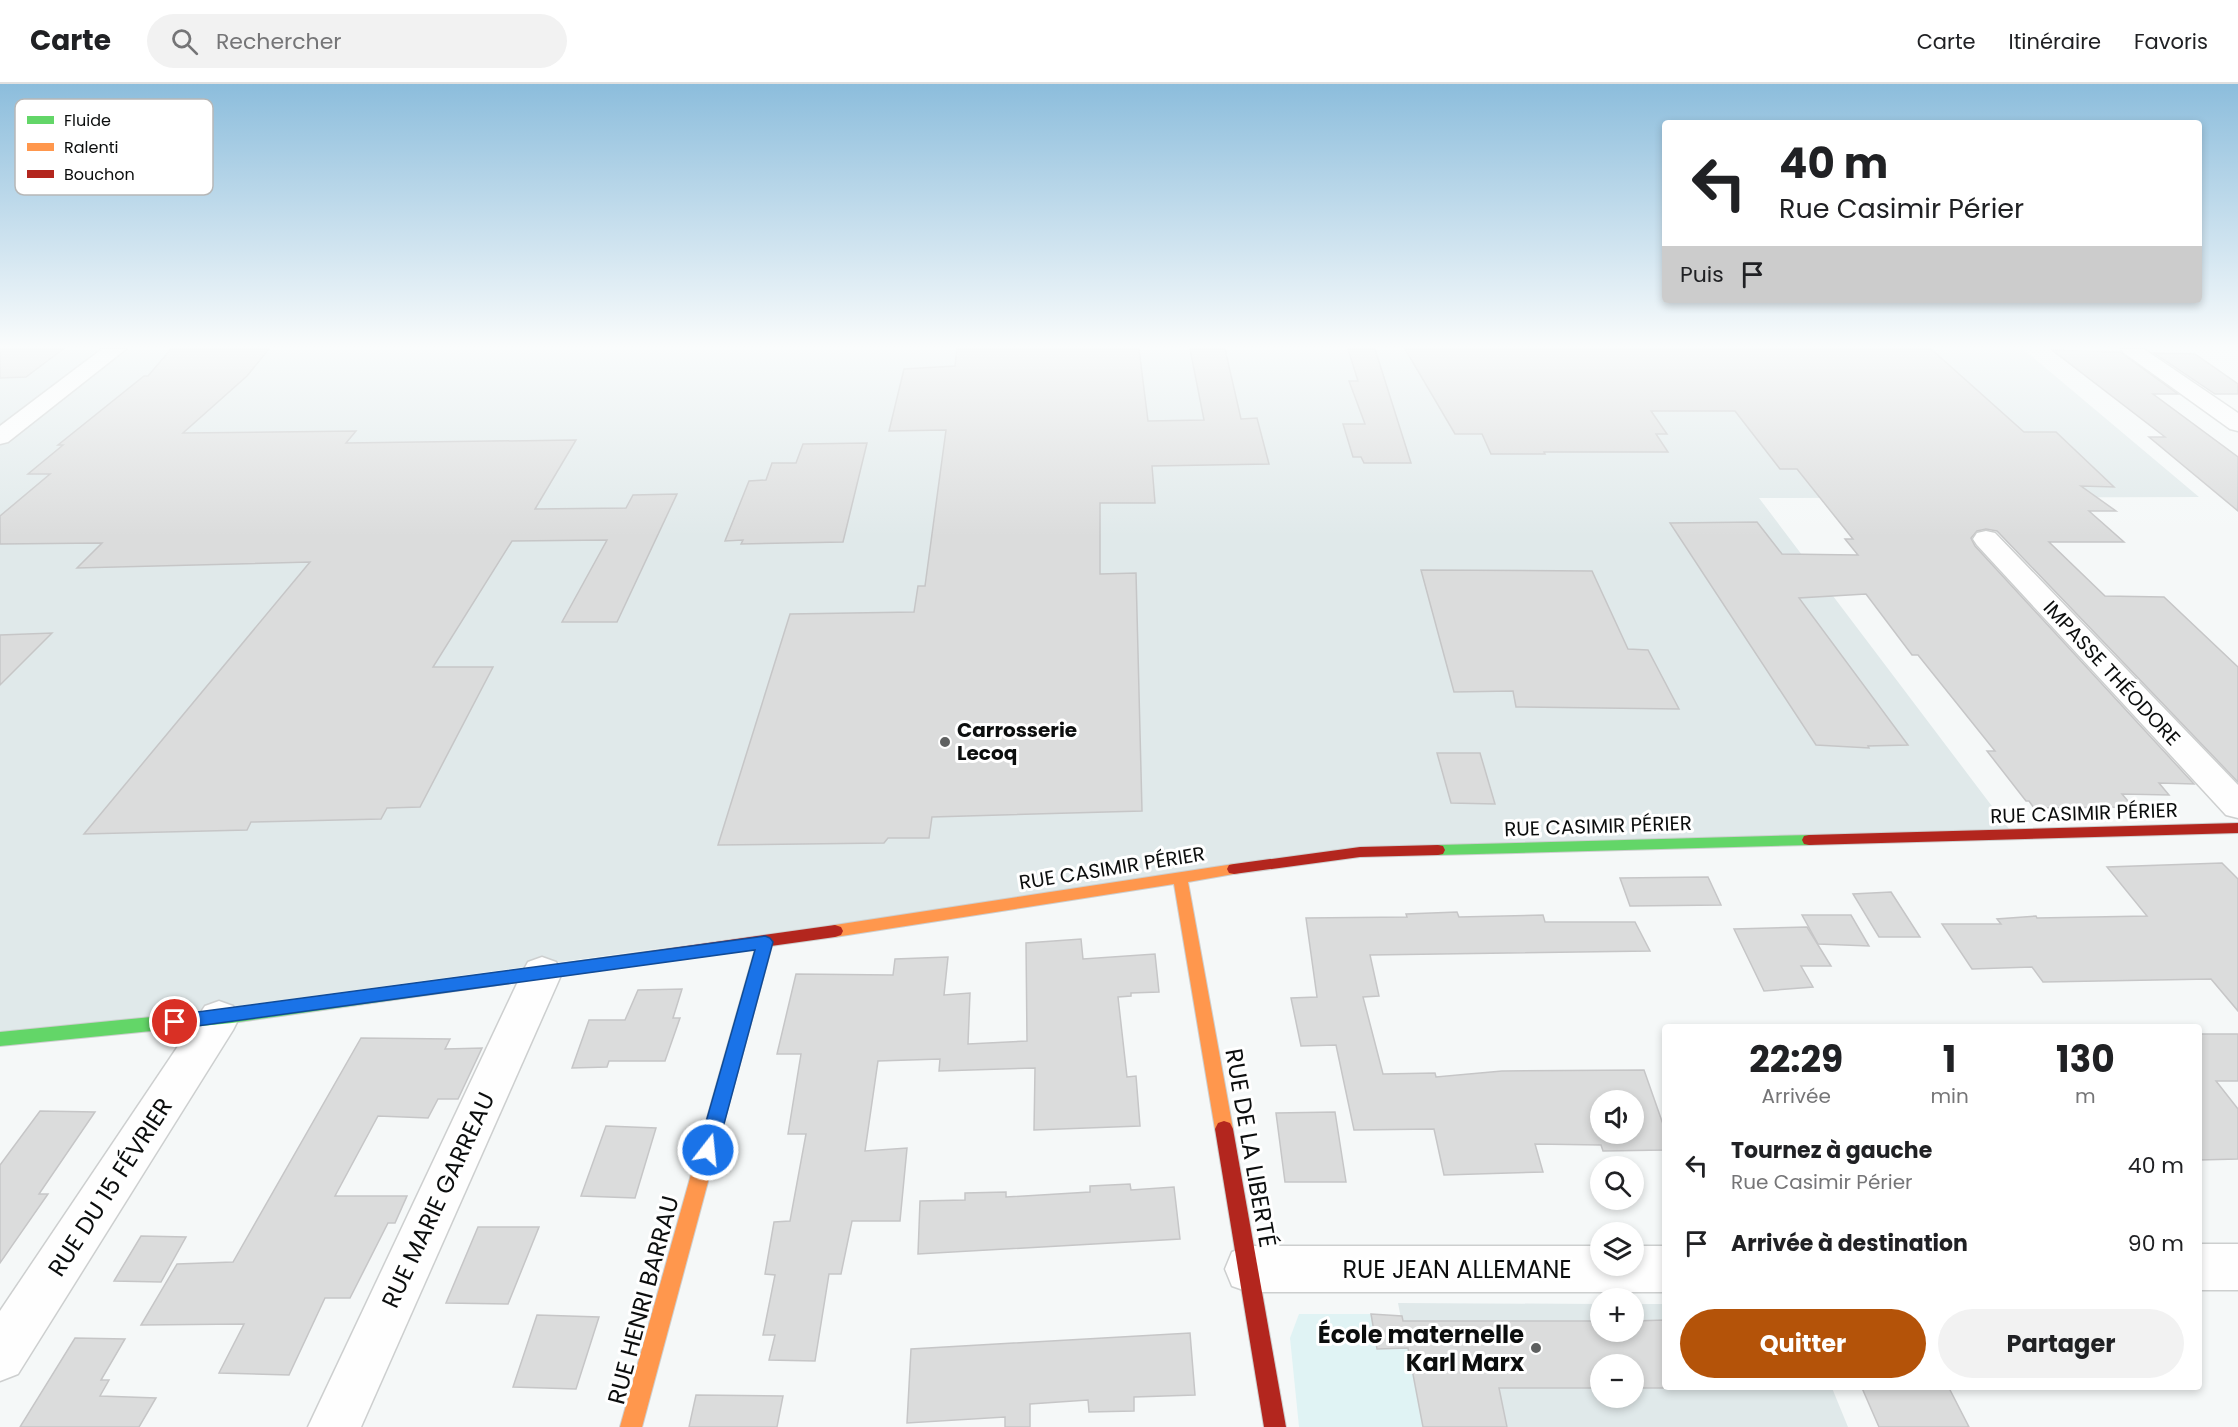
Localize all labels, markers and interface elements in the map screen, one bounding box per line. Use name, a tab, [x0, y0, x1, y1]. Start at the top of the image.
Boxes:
search box	[147, 14, 567, 68]
text: Carte	[30, 21, 111, 60]
icon: search	[168, 25, 201, 58]
text: Rechercher	[216, 26, 342, 57]
text: Carte	[1917, 27, 1976, 56]
text: Itinéraire	[2009, 27, 2101, 56]
text: Favoris	[2134, 27, 2208, 56]
legend	[15, 99, 213, 195]
text: Fluide	[64, 109, 111, 132]
text: 40 m	[1779, 134, 1888, 193]
text: Ralenti	[64, 136, 118, 159]
icon: left	[1680, 144, 1758, 222]
text: Bouchon	[64, 163, 135, 186]
text: Rue Casimir Périer	[1779, 190, 2024, 227]
icon: arrive	[1736, 258, 1769, 291]
text: Puis	[1680, 259, 1724, 290]
street label: IMPASSE THÉODORE	[2037, 594, 2187, 752]
place label: Carrosserie Lecoq	[957, 716, 1077, 767]
marker: Carrosserie Lecoq	[938, 735, 952, 749]
street label: RUE CASIMIR PÉRIER	[1990, 796, 2178, 830]
street label: RUE CASIMIR PÉRIER	[1504, 809, 1692, 843]
street label: RUE CASIMIR PÉRIER	[1017, 839, 1207, 897]
pin	[149, 996, 200, 1047]
icon: arrive	[158, 1005, 191, 1038]
text: 22:29	[1749, 1034, 1843, 1085]
text: 1	[1943, 1034, 1956, 1085]
text: 130	[2056, 1034, 2115, 1085]
street label: RUE DE LA LIBERTÉ	[1217, 1046, 1285, 1250]
text: Arrivée	[1762, 1082, 1831, 1110]
text: min	[1930, 1082, 1969, 1110]
text: m	[2075, 1082, 2096, 1110]
street label: RUE MARIE GARREAU	[374, 1087, 502, 1313]
map controls	[1590, 1090, 1644, 1408]
button: sound	[1590, 1090, 1644, 1144]
street label: RUE DU 15 FÉVRIER	[40, 1092, 180, 1282]
position arrow	[676, 1118, 740, 1182]
text: Tournez à gauche	[1731, 1135, 1932, 1166]
icon: left	[1680, 1149, 1713, 1182]
text: 40 m	[2128, 1150, 2184, 1181]
button: search	[1590, 1156, 1644, 1210]
text: Rue Casimir Périer	[1731, 1168, 1913, 1196]
street label: RUE HENRI BARRAU	[599, 1192, 687, 1408]
button: layers	[1590, 1222, 1644, 1276]
icon: arrive	[1680, 1227, 1713, 1260]
text: Arrivée à destination	[1731, 1228, 1968, 1259]
text: 90 m	[2128, 1228, 2184, 1259]
street label: RUE JEAN ALLEMANE	[1342, 1253, 1572, 1286]
button: +	[1590, 1288, 1644, 1342]
button: Quitter	[1680, 1309, 1926, 1378]
button: Partager	[1938, 1309, 2184, 1378]
place label: École maternelle Karl Marx	[1318, 1318, 1525, 1379]
marker: École maternelle Karl Marx	[1529, 1341, 1543, 1355]
button: −	[1590, 1354, 1644, 1408]

